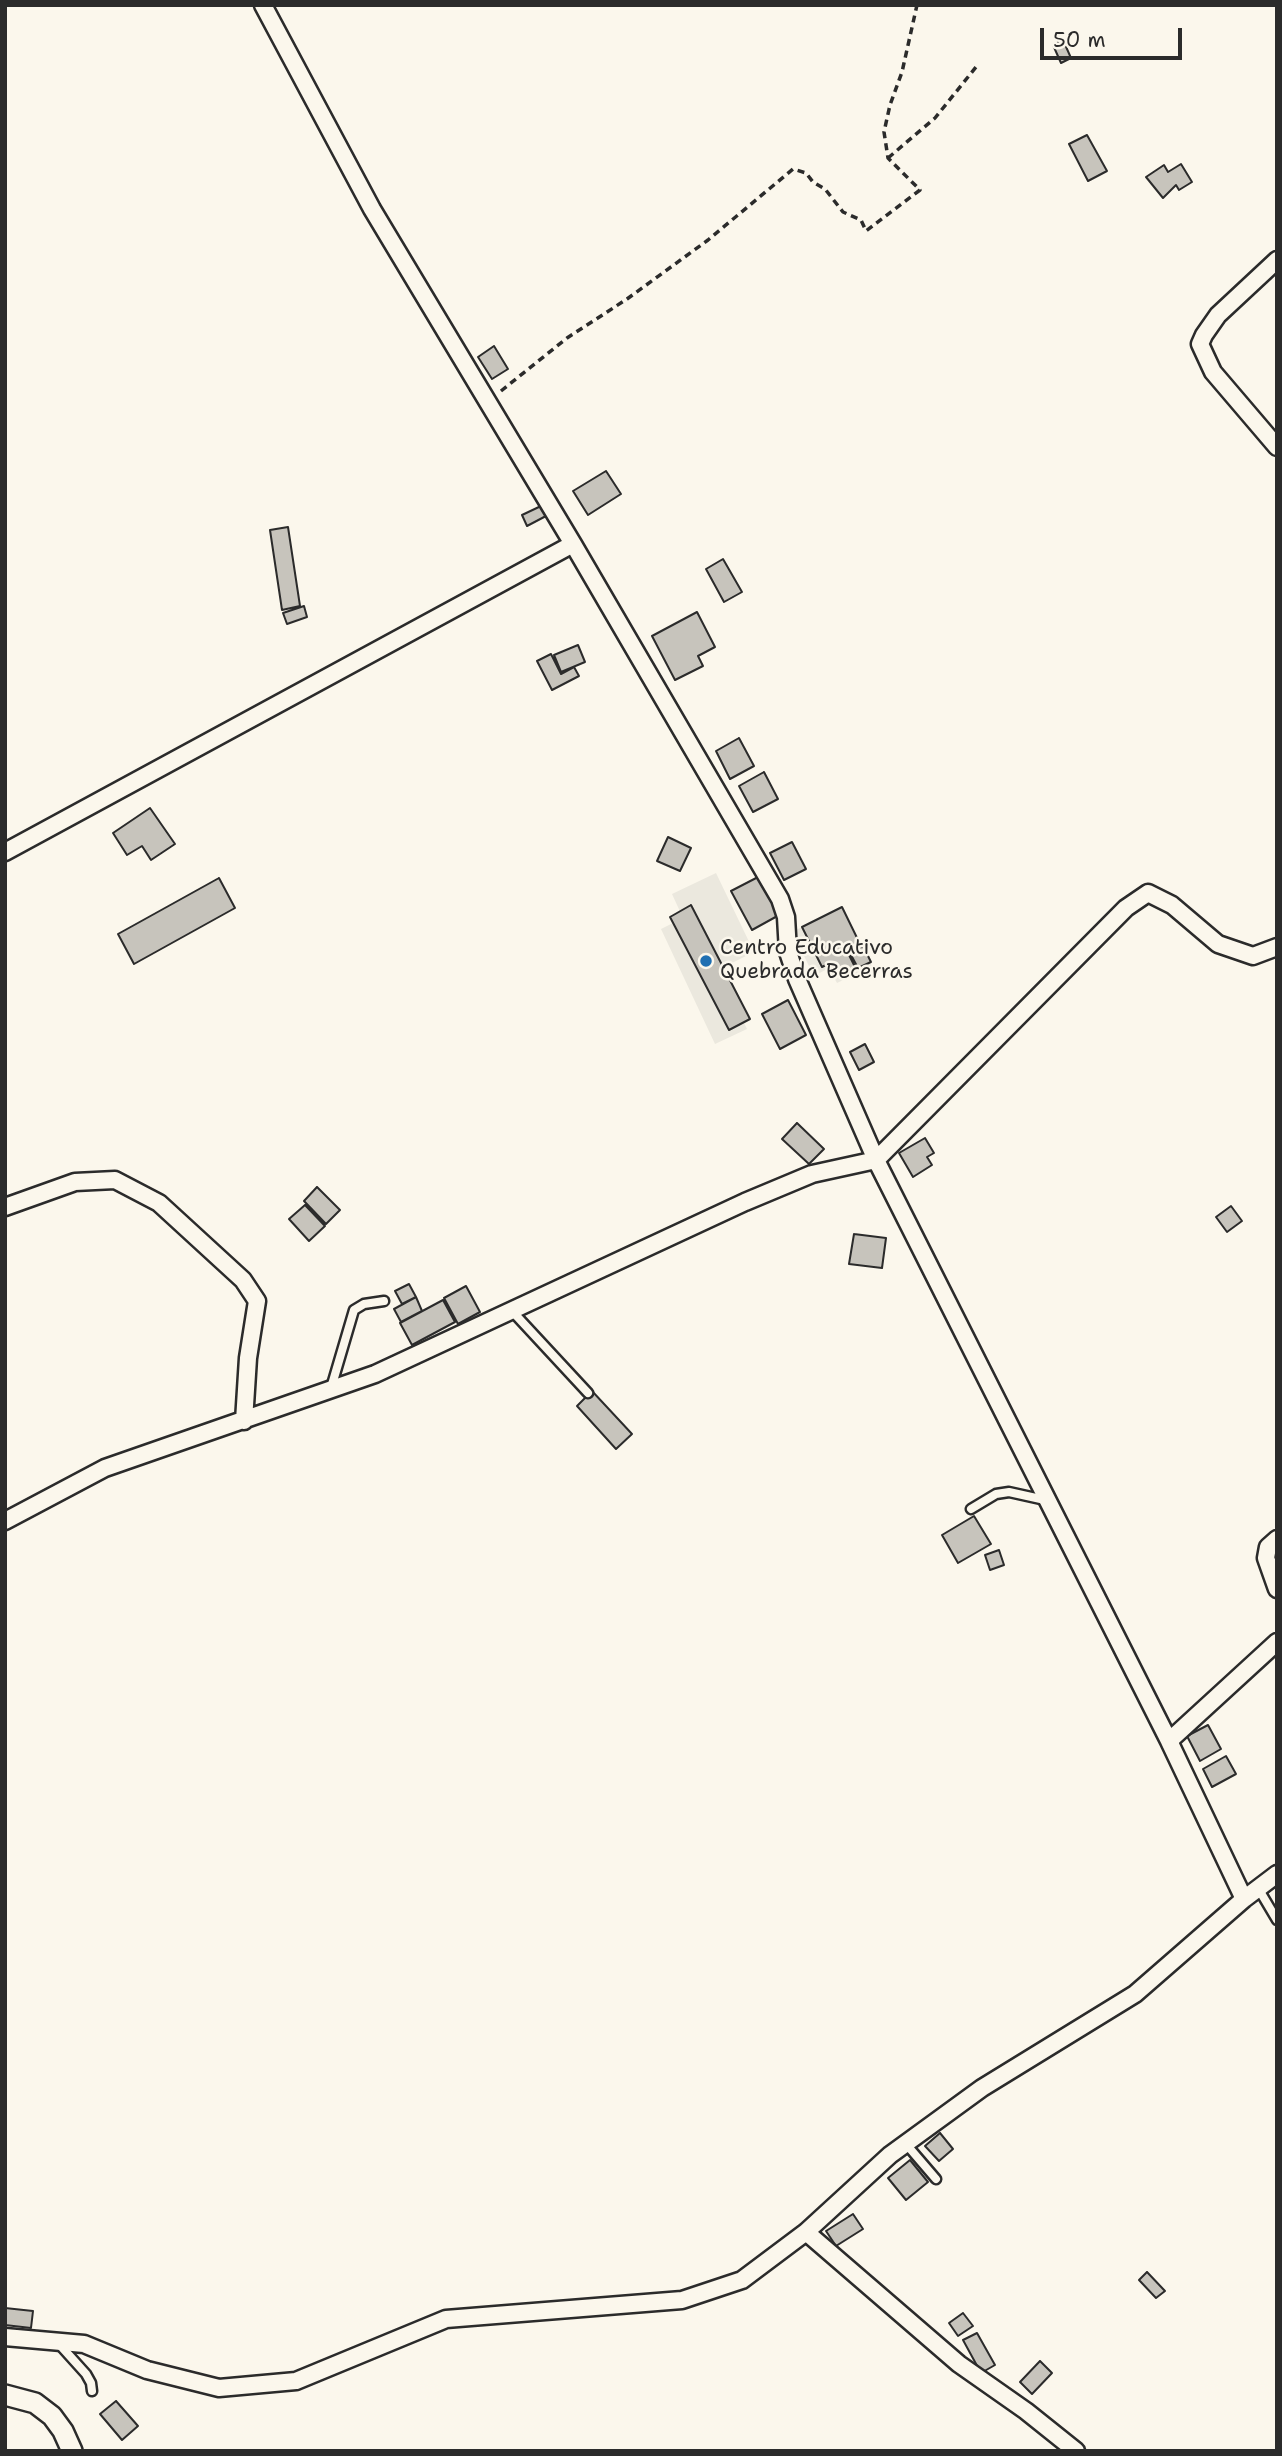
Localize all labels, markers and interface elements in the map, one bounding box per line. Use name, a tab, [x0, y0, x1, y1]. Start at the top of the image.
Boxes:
scale bar	[1044, 14, 1186, 58]
text: 50 m	[1053, 26, 1106, 54]
place label: Centro Educativo Quebrada Becerras	[720, 936, 913, 986]
marker: Centro Educativo Quebrada Becerras	[698, 953, 714, 969]

